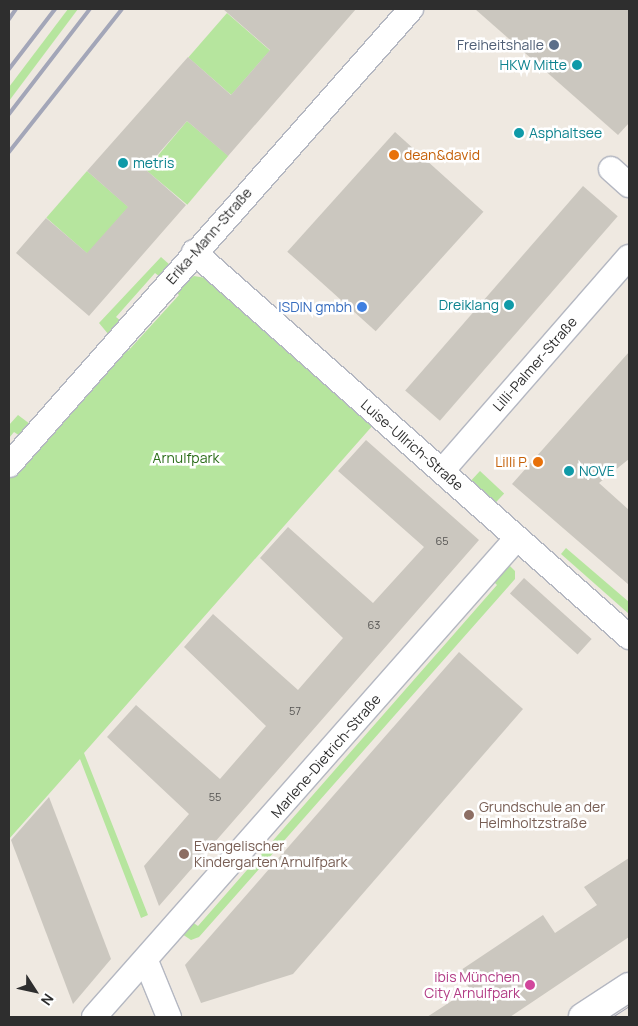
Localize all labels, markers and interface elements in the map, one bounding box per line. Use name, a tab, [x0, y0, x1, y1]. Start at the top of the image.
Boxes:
place label: Freiheitshalle	[457, 37, 544, 53]
marker: Freiheitshalle	[548, 39, 560, 51]
place label: HKW Mitte	[500, 57, 567, 73]
marker: HKW Mitte	[571, 59, 583, 71]
place label: Asphaltsee	[529, 125, 602, 141]
marker: Asphaltsee	[513, 127, 525, 139]
place label: dean&david	[404, 147, 480, 163]
marker: dean&david	[388, 149, 400, 161]
place label: metris	[133, 155, 174, 171]
marker: metris	[117, 157, 129, 169]
street label: Erika-Mann-Straße	[163, 184, 255, 288]
place label: Dreiklang	[439, 297, 499, 313]
place label: ISDIN gmbh	[278, 299, 352, 315]
marker: Dreiklang	[503, 299, 515, 311]
marker: ISDIN gmbh	[356, 301, 368, 313]
street label: Lilli-Palmer-Straße	[489, 313, 581, 415]
street label: Luise-Ullrich-Straße	[357, 396, 467, 494]
park label: Arnulfpark	[153, 450, 219, 466]
place label: Lilli P.	[495, 454, 528, 470]
marker: Lilli P.	[532, 456, 544, 468]
place label: NOVE	[579, 463, 615, 479]
marker: NOVE	[563, 465, 575, 477]
house number: 65	[435, 534, 449, 548]
house number: 63	[368, 618, 380, 632]
street label: Marlene-Dietrich-Straße	[268, 691, 384, 821]
house number: 57	[289, 704, 301, 718]
house number: 55	[209, 790, 221, 804]
place label: Grundschule an der Helmholtzstraße	[479, 799, 605, 832]
marker: Grundschule an der Helmholtzstraße	[463, 809, 475, 821]
place label: Evangelischer Kindergarten Arnulfpark	[194, 838, 347, 870]
marker: Evangelischer Kindergarten Arnulfpark	[178, 848, 190, 860]
north arrow	[10, 966, 60, 1016]
place label: ibis München City Arnulfpark	[424, 969, 520, 1002]
marker: ibis München City Arnulfpark	[524, 979, 536, 991]
text: N	[37, 990, 58, 1009]

